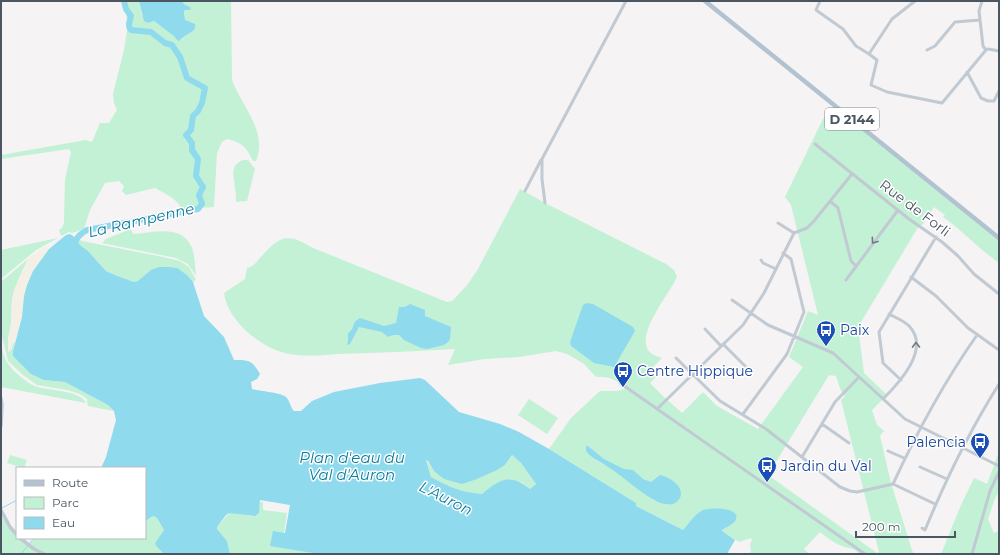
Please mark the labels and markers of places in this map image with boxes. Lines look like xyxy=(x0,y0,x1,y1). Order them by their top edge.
bus stop icon: Paix xyxy=(815,319,837,347)
place label: Paix xyxy=(840,321,870,339)
bus stop icon: Centre Hippique xyxy=(612,360,634,388)
place label: Centre Hippique xyxy=(637,362,753,380)
bus stop icon: Palencia xyxy=(969,431,991,459)
place label: Palencia xyxy=(906,433,966,451)
bus stop icon: Jardin du Val xyxy=(756,455,778,483)
place label: Jardin du Val xyxy=(780,457,872,475)

